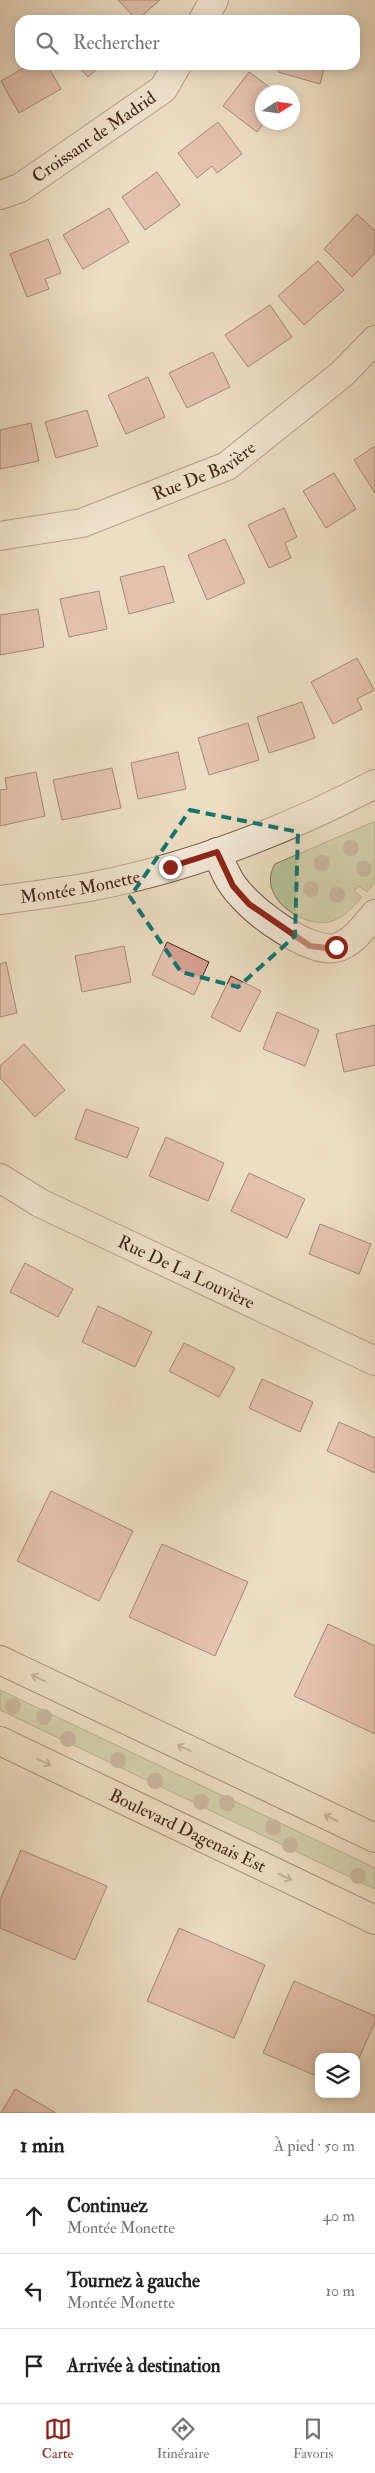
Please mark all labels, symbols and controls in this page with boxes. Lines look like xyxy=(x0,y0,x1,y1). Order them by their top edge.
search box xyxy=(15,15,360,70)
icon: search xyxy=(33,29,61,57)
text: Rechercher xyxy=(73,31,160,55)
north arrow xyxy=(255,85,300,130)
street label: Croissant de Madrid xyxy=(28,86,161,188)
street label: Rue De Bavière xyxy=(149,436,261,506)
route end xyxy=(159,856,182,879)
street label: Montée Monette xyxy=(19,865,143,909)
route start xyxy=(325,936,348,959)
street label: Rue De La Louvière xyxy=(114,1230,259,1315)
one-way arrow xyxy=(31,1672,46,1682)
one-way arrow xyxy=(177,1742,192,1752)
one-way arrow xyxy=(36,1758,51,1767)
street label: Boulevard Dagenais Est xyxy=(105,1784,270,1878)
one-way arrow xyxy=(324,1812,339,1822)
one-way arrow xyxy=(278,1872,293,1882)
map controls xyxy=(315,2053,360,2098)
button: layers xyxy=(315,2053,360,2098)
text: 1 min xyxy=(20,2132,65,2159)
text: À pied · 50 m xyxy=(274,2136,355,2156)
text: Continuez xyxy=(67,2194,148,2218)
icon: ahead xyxy=(20,2202,48,2230)
text: 40 m xyxy=(322,2206,355,2226)
text: Montée Monette xyxy=(67,2218,175,2238)
text: Tournez à gauche xyxy=(67,2269,200,2293)
icon: left xyxy=(20,2277,48,2305)
text: 10 m xyxy=(325,2281,355,2301)
text: Montée Monette xyxy=(67,2293,175,2313)
icon: arrive xyxy=(20,2352,48,2380)
text: Arrivée à destination xyxy=(67,2354,221,2378)
tab: Carte xyxy=(42,2415,73,2462)
tab: Itinéraire xyxy=(157,2415,209,2462)
tab: Favoris xyxy=(293,2415,333,2462)

